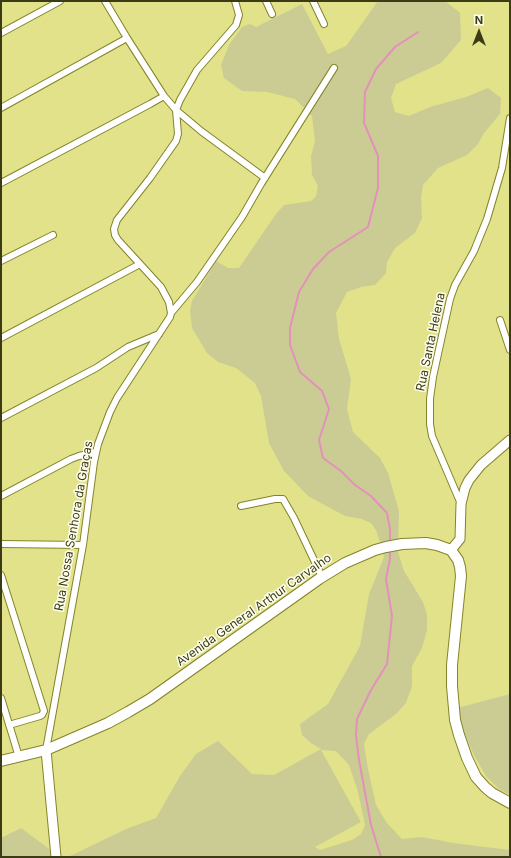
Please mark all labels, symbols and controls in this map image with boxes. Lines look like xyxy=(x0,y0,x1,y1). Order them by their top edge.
north arrow xyxy=(459,12,499,52)
text: N xyxy=(475,13,483,27)
street label: Rua Santa Helena xyxy=(414,291,448,393)
street label: Rua Nossa Senhora da Graças xyxy=(52,440,96,612)
street label: Avenida General Arthur Carvalho xyxy=(174,551,334,669)

